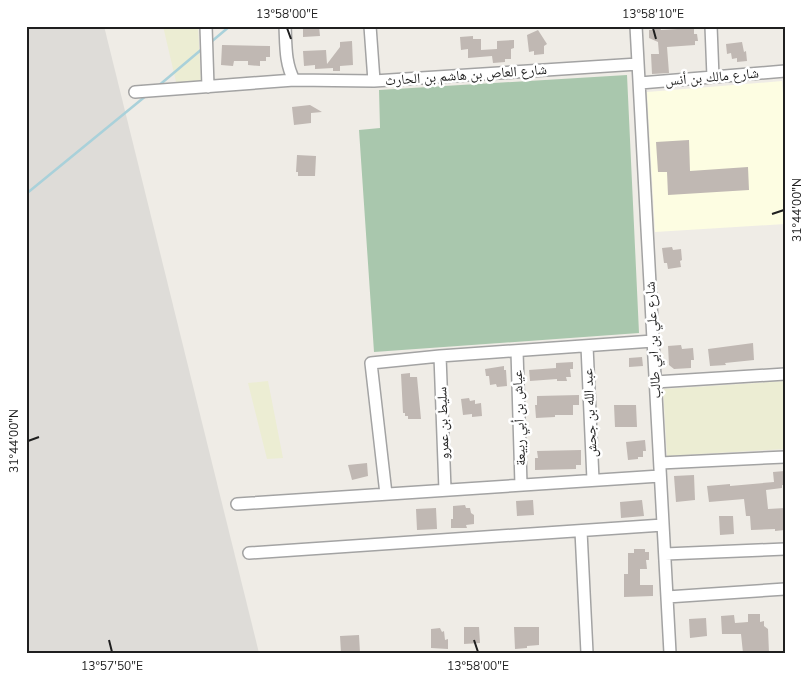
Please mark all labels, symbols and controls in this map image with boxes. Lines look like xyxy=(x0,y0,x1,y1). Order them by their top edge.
text: 13°58'00"E xyxy=(256,6,318,22)
text: 13°58'10"E xyxy=(622,6,684,22)
street label: شارع العاص بن هاشم بن الحارث xyxy=(384,60,548,90)
street label: شارع مالك بن أنس xyxy=(664,63,760,91)
text: 31°44'00"N xyxy=(789,178,805,242)
street label: شارع علي بن ابي طالب xyxy=(640,281,667,399)
street label: عبد الله بن جحش xyxy=(578,368,602,458)
street label: عياش بن أبي ربيعة xyxy=(508,370,532,466)
street label: سليط بن عمرو xyxy=(432,386,454,460)
text: 31°44'00"N xyxy=(6,409,22,473)
text: 13°57'50"E xyxy=(81,658,143,674)
text: 13°58'00"E xyxy=(447,658,509,674)

